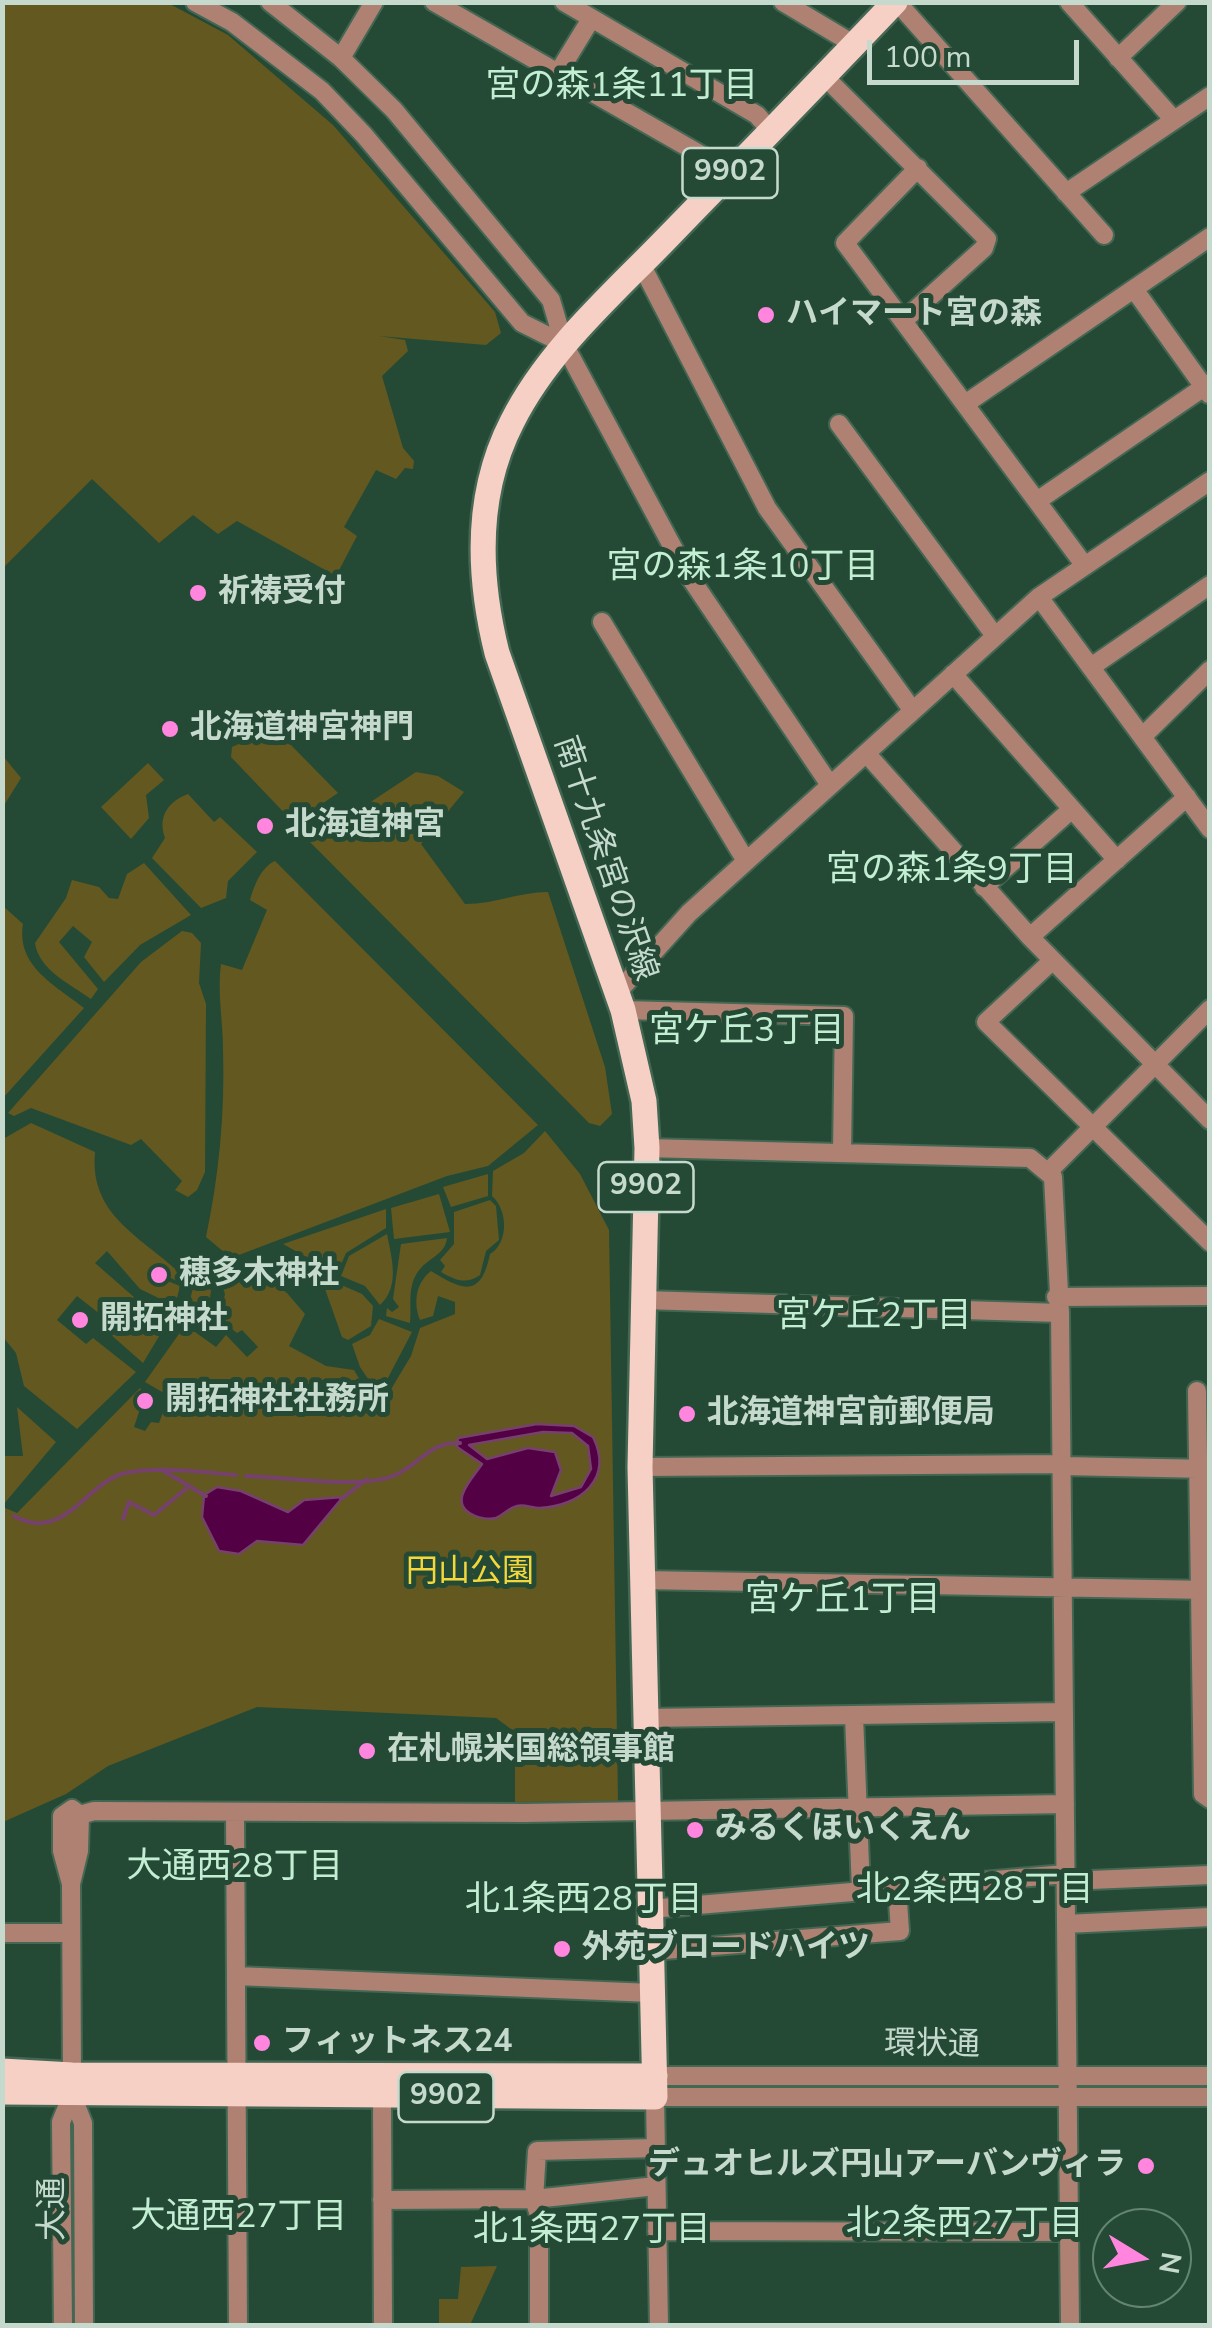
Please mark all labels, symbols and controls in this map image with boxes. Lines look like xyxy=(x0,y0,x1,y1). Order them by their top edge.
scale bar xyxy=(872,20,1084,82)
text: 100 m xyxy=(884,37,971,78)
district label: 宮の森1条11丁目 xyxy=(486,67,758,109)
road number: 9902 xyxy=(682,148,778,198)
place label: ハイマート宮の森 xyxy=(786,296,1042,334)
marker: ハイマート宮の森 xyxy=(755,304,777,326)
district label: 宮の森1条10丁目 xyxy=(607,548,879,590)
place label: 祈祷受付 xyxy=(218,574,346,612)
marker: 祈祷受付 xyxy=(187,582,209,604)
place label: 北海道神宮神門 xyxy=(190,710,414,748)
marker: 北海道神宮神門 xyxy=(159,718,181,740)
street label: 南十九条宮の沢線 xyxy=(544,732,664,986)
place label: 北海道神宮 xyxy=(285,807,445,845)
marker: 北海道神宮 xyxy=(254,815,276,837)
district label: 宮の森1条9丁目 xyxy=(826,851,1078,893)
district label: 宮ケ丘3丁目 xyxy=(649,1012,845,1054)
road number: 9902 xyxy=(598,1162,694,1212)
place label: 穂多木神社 xyxy=(179,1256,339,1294)
marker: 穂多木神社 xyxy=(148,1264,170,1286)
district label: 宮ケ丘2丁目 xyxy=(776,1297,972,1339)
place label: 開拓神社 xyxy=(100,1301,228,1339)
marker: 開拓神社 xyxy=(69,1309,91,1331)
place label: 開拓神社社務所 xyxy=(165,1382,389,1420)
marker: 開拓神社社務所 xyxy=(134,1390,156,1412)
place label: 北海道神宮前郵便局 xyxy=(707,1395,995,1433)
marker: 北海道神宮前郵便局 xyxy=(676,1403,698,1425)
park label: 円山公園 xyxy=(406,1554,534,1592)
district label: 宮ケ丘1丁目 xyxy=(745,1581,941,1623)
place label: 在札幌米国総領事館 xyxy=(387,1732,675,1770)
marker: 在札幌米国総領事館 xyxy=(356,1740,378,1762)
place label: みるくほいくえん xyxy=(715,1811,971,1849)
marker: みるくほいくえん xyxy=(684,1819,706,1841)
district label: 大通西28丁目 xyxy=(127,1848,343,1890)
district label: 北2条西28丁目 xyxy=(856,1871,1094,1913)
district label: 北1条西28丁目 xyxy=(465,1881,703,1923)
place label: 外苑ブロードハイツ xyxy=(582,1930,870,1968)
marker: 外苑ブロードハイツ xyxy=(551,1938,573,1960)
place label: フィットネス24 xyxy=(282,2024,512,2062)
street label: 環状通 xyxy=(884,2026,980,2066)
marker: フィットネス24 xyxy=(251,2032,273,2054)
road number: 9902 xyxy=(398,2072,494,2122)
place label: デュオヒルズ円山アーバンヴィラ xyxy=(648,2147,1126,2185)
marker: デュオヒルズ円山アーバンヴィラ xyxy=(1135,2155,1157,2177)
street label: 大通 xyxy=(35,2177,73,2241)
district label: 大通西27丁目 xyxy=(131,2198,347,2240)
district label: 北2条西27丁目 xyxy=(846,2205,1084,2247)
north arrow xyxy=(1092,2208,1192,2308)
district label: 北1条西27丁目 xyxy=(473,2211,711,2253)
text: N xyxy=(1149,2249,1190,2276)

